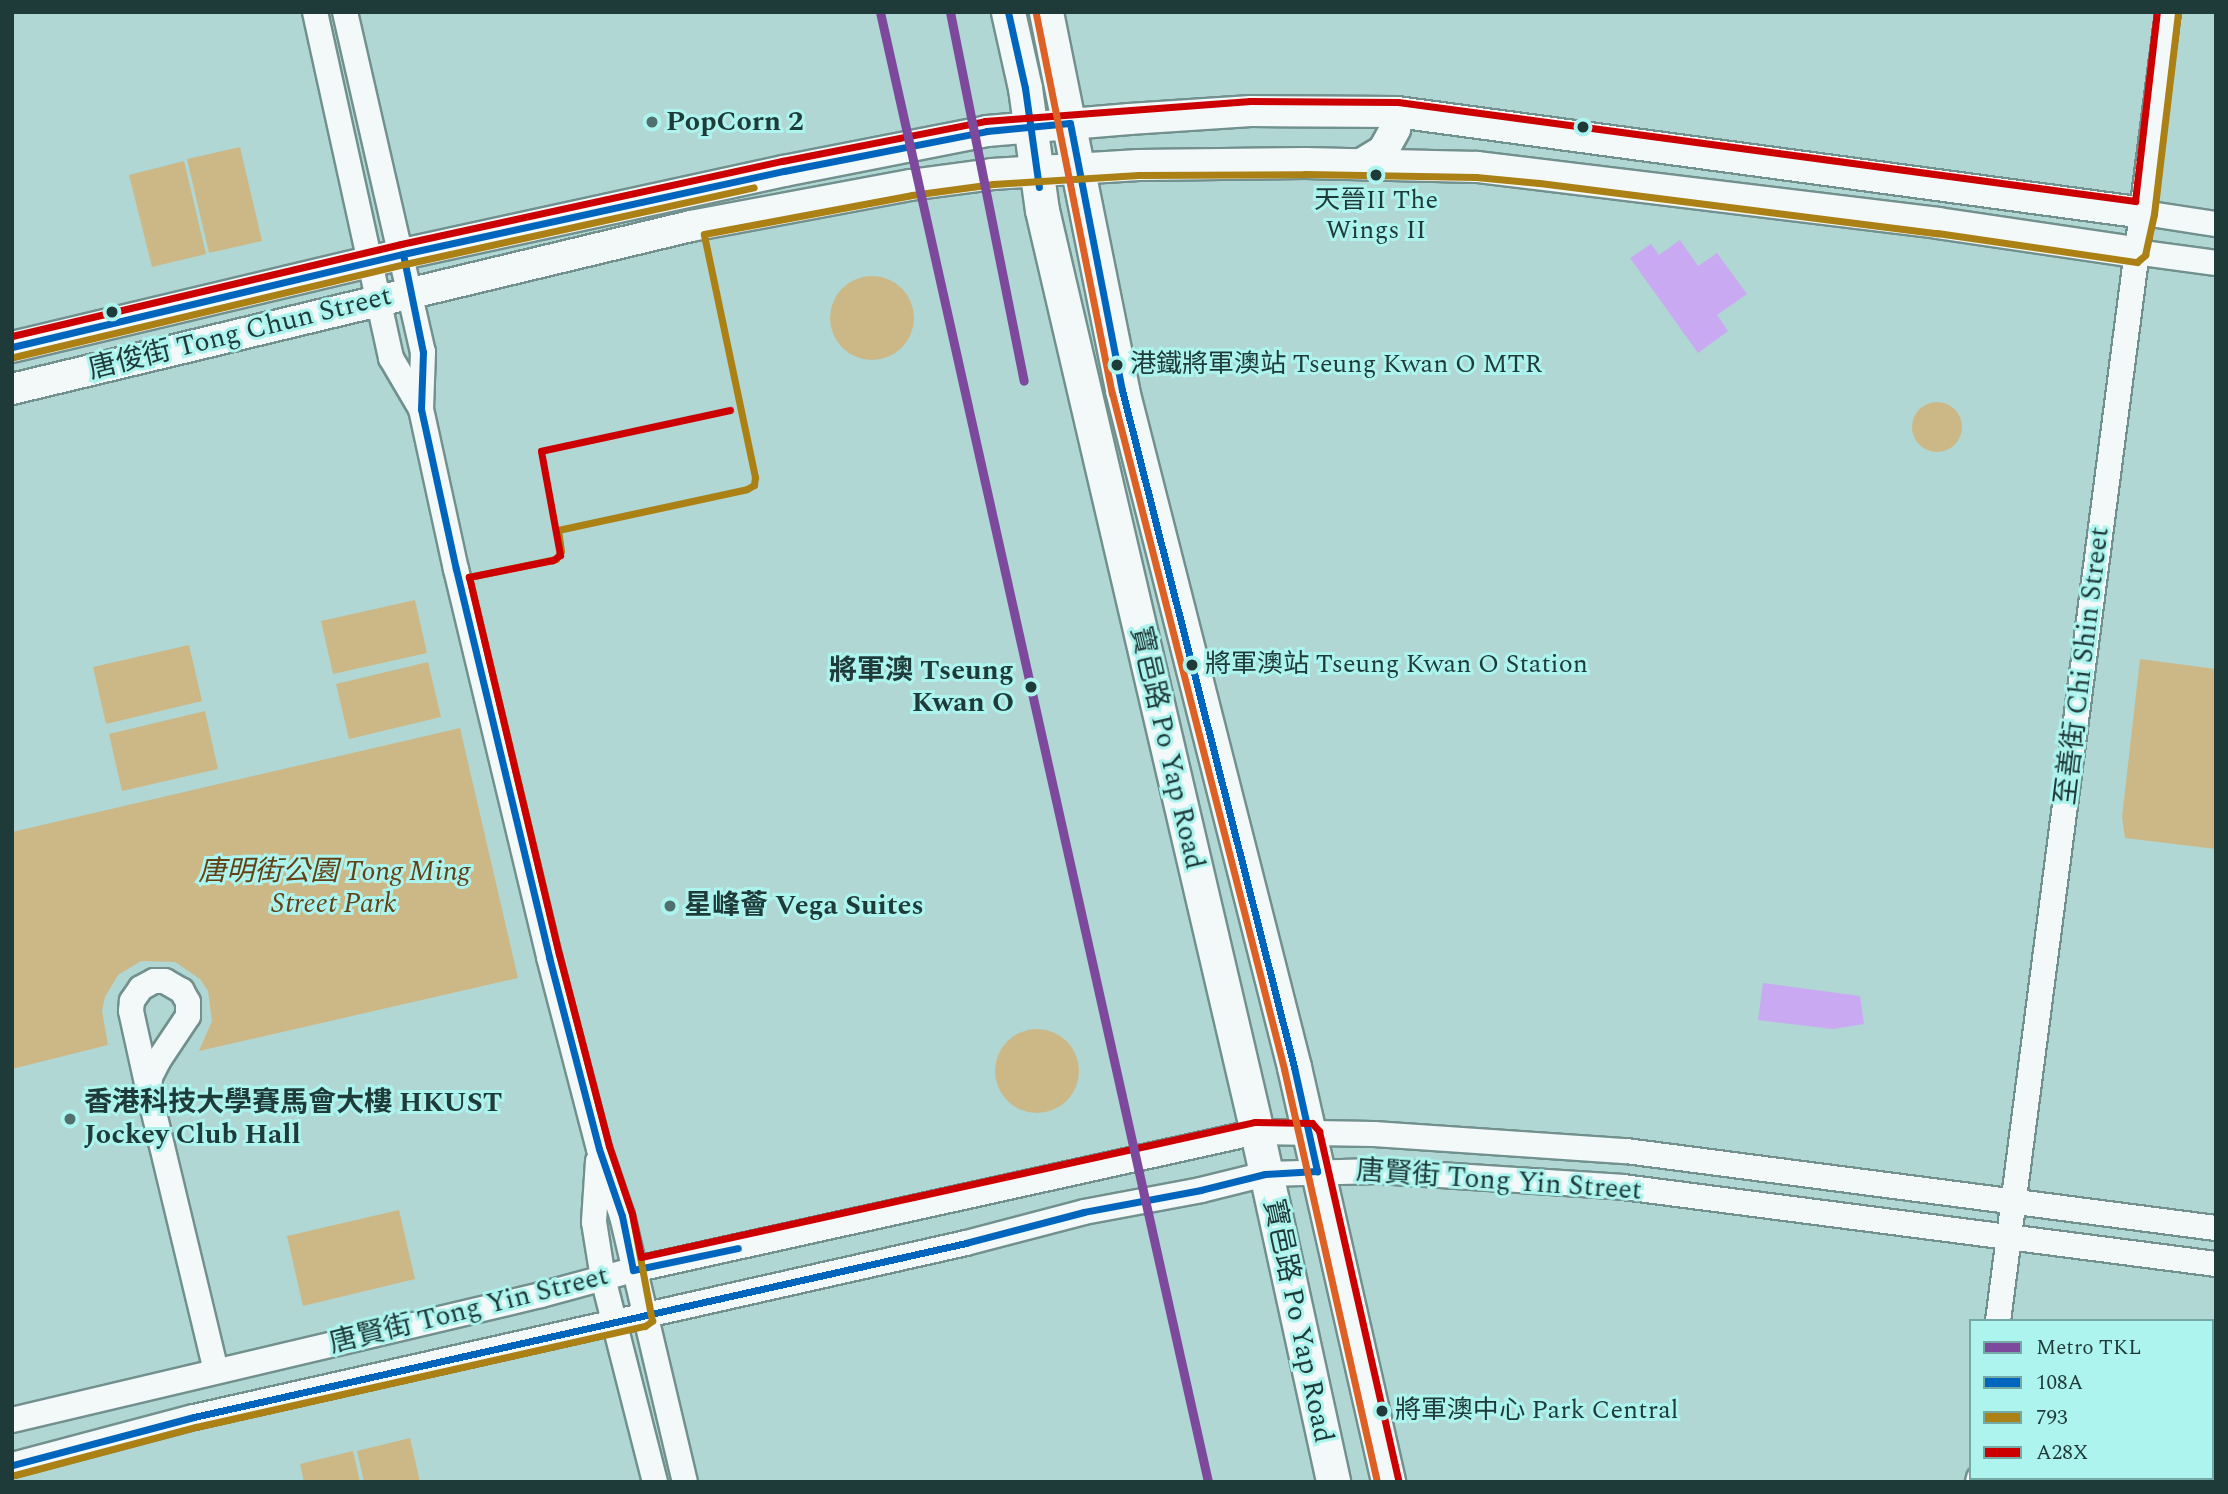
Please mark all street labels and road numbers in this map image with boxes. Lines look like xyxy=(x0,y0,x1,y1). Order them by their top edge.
street label: 唐俊街 Tong Chun Street xyxy=(85,279,395,387)
street label: 至善街 Chi Shin Street xyxy=(2049,525,2117,807)
street label: 寶邑路 Po Yap Road xyxy=(1123,623,1211,873)
street label: 唐賢街 Tong Yin Street xyxy=(1355,1154,1643,1208)
street label: 寶邑路 Po Yap Road xyxy=(1256,1196,1340,1446)
street label: 唐賢街 Tong Yin Street xyxy=(326,1259,612,1361)

